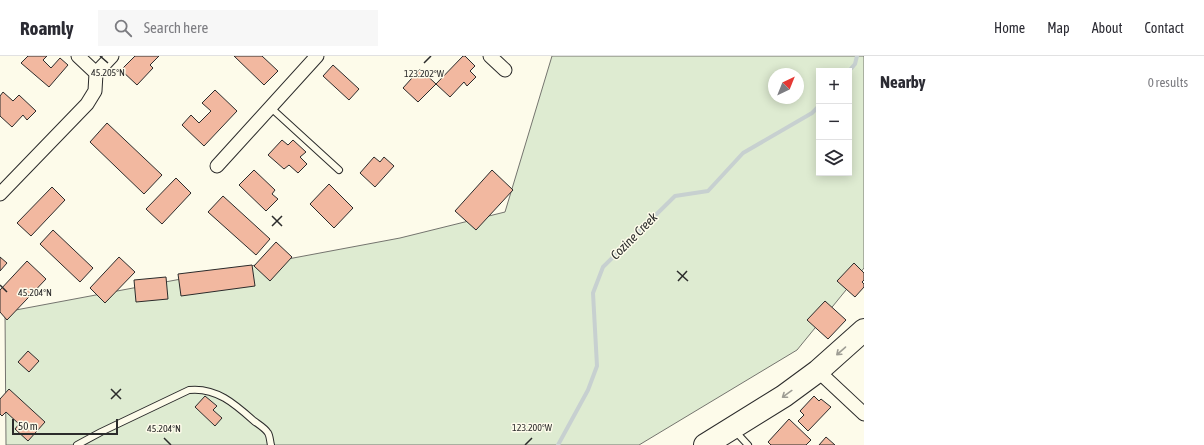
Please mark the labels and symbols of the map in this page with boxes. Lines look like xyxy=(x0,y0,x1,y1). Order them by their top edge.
text: 45.205°N xyxy=(91,67,125,78)
text: 123.202°W xyxy=(404,68,445,79)
north arrow xyxy=(768,68,804,104)
water label: Cozine Creek xyxy=(607,209,661,263)
text: 45.204°N xyxy=(18,287,52,298)
one-way arrow xyxy=(836,346,847,355)
one-way arrow xyxy=(782,390,793,398)
scale bar xyxy=(12,417,118,436)
text: 123.200°W xyxy=(512,422,553,433)
text: 45.204°N xyxy=(147,423,181,434)

